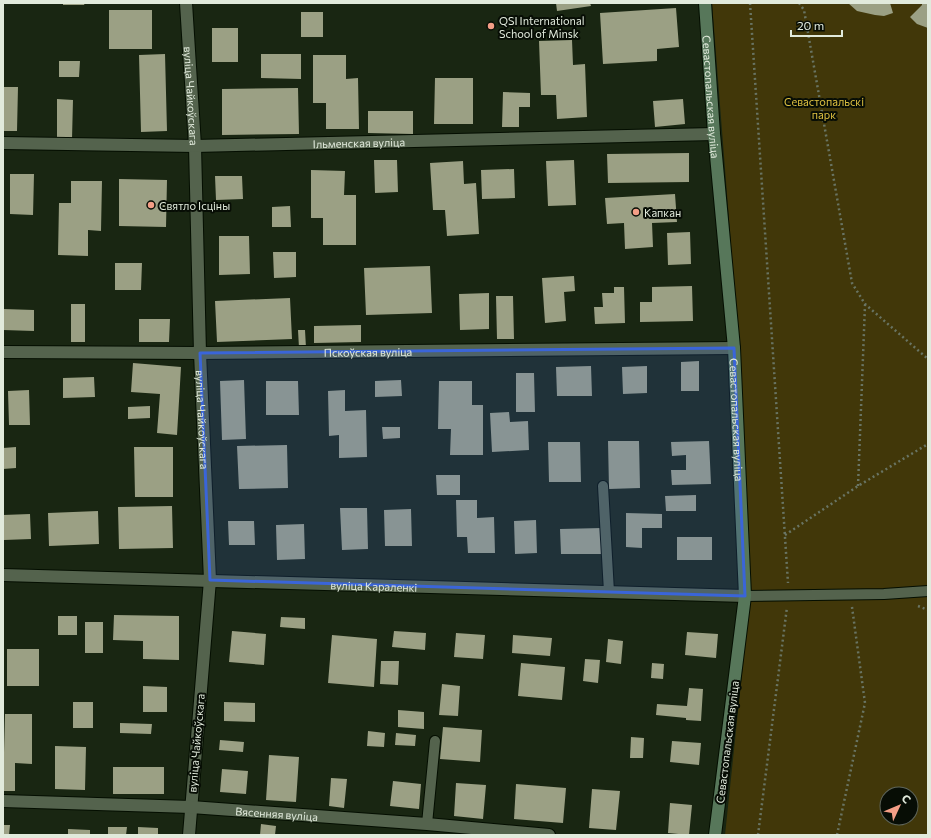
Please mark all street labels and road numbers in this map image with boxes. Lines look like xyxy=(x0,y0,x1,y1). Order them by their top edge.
street label: Севастопальская вуліца xyxy=(701,35,723,159)
street label: вуліца Чайкоўскага xyxy=(182,46,201,146)
street label: Ільменская вуліца xyxy=(313,135,405,150)
street label: Пскоўская вуліца xyxy=(324,345,412,358)
street label: Севастопальская вуліца xyxy=(728,358,746,482)
street label: вуліца Чайкоўскага xyxy=(194,370,212,469)
street label: вуліца Караленкі xyxy=(330,578,418,593)
street label: Севастопальская вуліца xyxy=(713,680,741,804)
street label: вуліца Чайкоўскага xyxy=(185,693,207,793)
street label: Вясенняя вуліца xyxy=(235,804,318,823)

